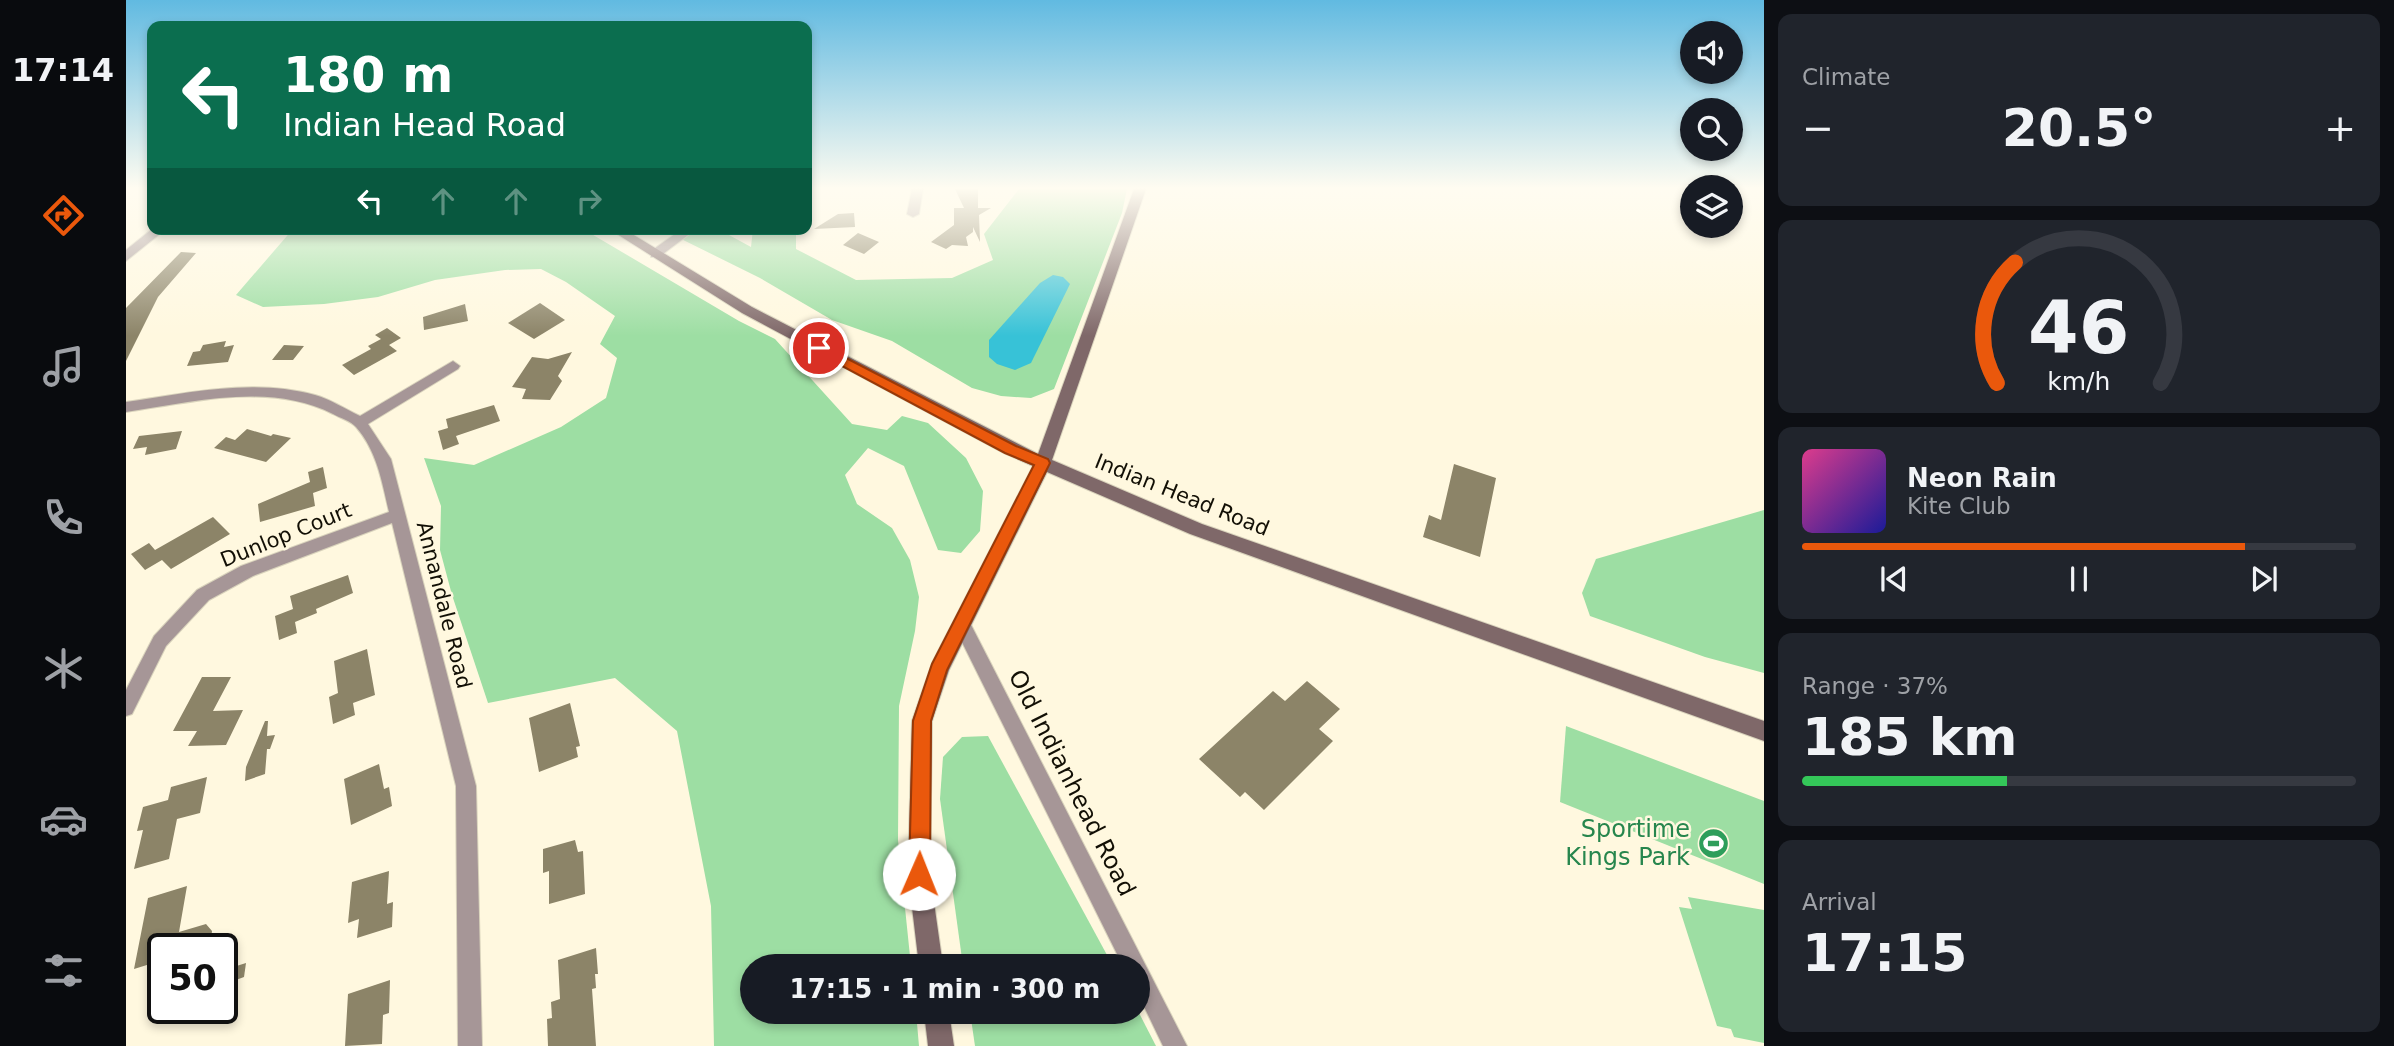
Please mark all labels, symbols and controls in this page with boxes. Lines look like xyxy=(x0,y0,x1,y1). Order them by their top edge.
map controls xyxy=(1680,21,1743,238)
button: sound xyxy=(1680,21,1743,84)
text: 180 m xyxy=(283,47,453,104)
icon: left xyxy=(168,49,259,140)
text: 17:14 xyxy=(12,51,114,89)
text: Climate xyxy=(1802,64,1891,90)
button: search xyxy=(1680,98,1743,161)
text: 20.5° xyxy=(2002,98,2156,158)
text: Indian Head Road xyxy=(283,106,566,144)
text: − xyxy=(1802,106,1834,150)
text: + xyxy=(2324,106,2356,150)
button: layers xyxy=(1680,175,1743,238)
icon: left xyxy=(351,182,389,220)
icon: ahead xyxy=(424,182,462,220)
icon: ahead xyxy=(497,182,535,220)
icon: right xyxy=(570,182,608,220)
icon: directions xyxy=(39,191,88,240)
text: 46 xyxy=(2028,285,2130,370)
pin xyxy=(789,318,849,378)
icon: arrive xyxy=(800,329,838,367)
icon: music xyxy=(39,342,88,391)
text: km/h xyxy=(2047,366,2111,395)
street label: Indian Head Road xyxy=(1091,449,1273,541)
text: Neon Rain xyxy=(1907,463,2057,493)
icon: phone xyxy=(39,493,88,542)
text: Kite Club xyxy=(1907,493,2011,519)
street label: Dunlop Court xyxy=(217,498,355,572)
street label: Annandale Road xyxy=(412,519,476,691)
icon: previous xyxy=(1875,560,1913,598)
icon: pause xyxy=(2060,560,2098,598)
icon: next xyxy=(2245,560,2283,598)
icon: climate xyxy=(39,644,88,693)
street label: Old Indianhead Road xyxy=(1003,665,1141,901)
text: Range · 37% xyxy=(1802,673,1948,699)
text: 185 km xyxy=(1802,707,2017,767)
icon: car xyxy=(39,795,88,844)
place label: Sportime Kings Park xyxy=(1565,815,1690,871)
sports icon: Sportime Kings Park xyxy=(1696,826,1730,860)
position arrow xyxy=(882,837,956,911)
text: Arrival xyxy=(1802,889,1877,915)
text: 17:15 xyxy=(1802,923,1968,983)
speed limit sign: 50 xyxy=(147,933,238,1024)
icon: filters xyxy=(39,946,88,995)
text: 17:15 · 1 min · 300 m xyxy=(790,974,1100,1004)

